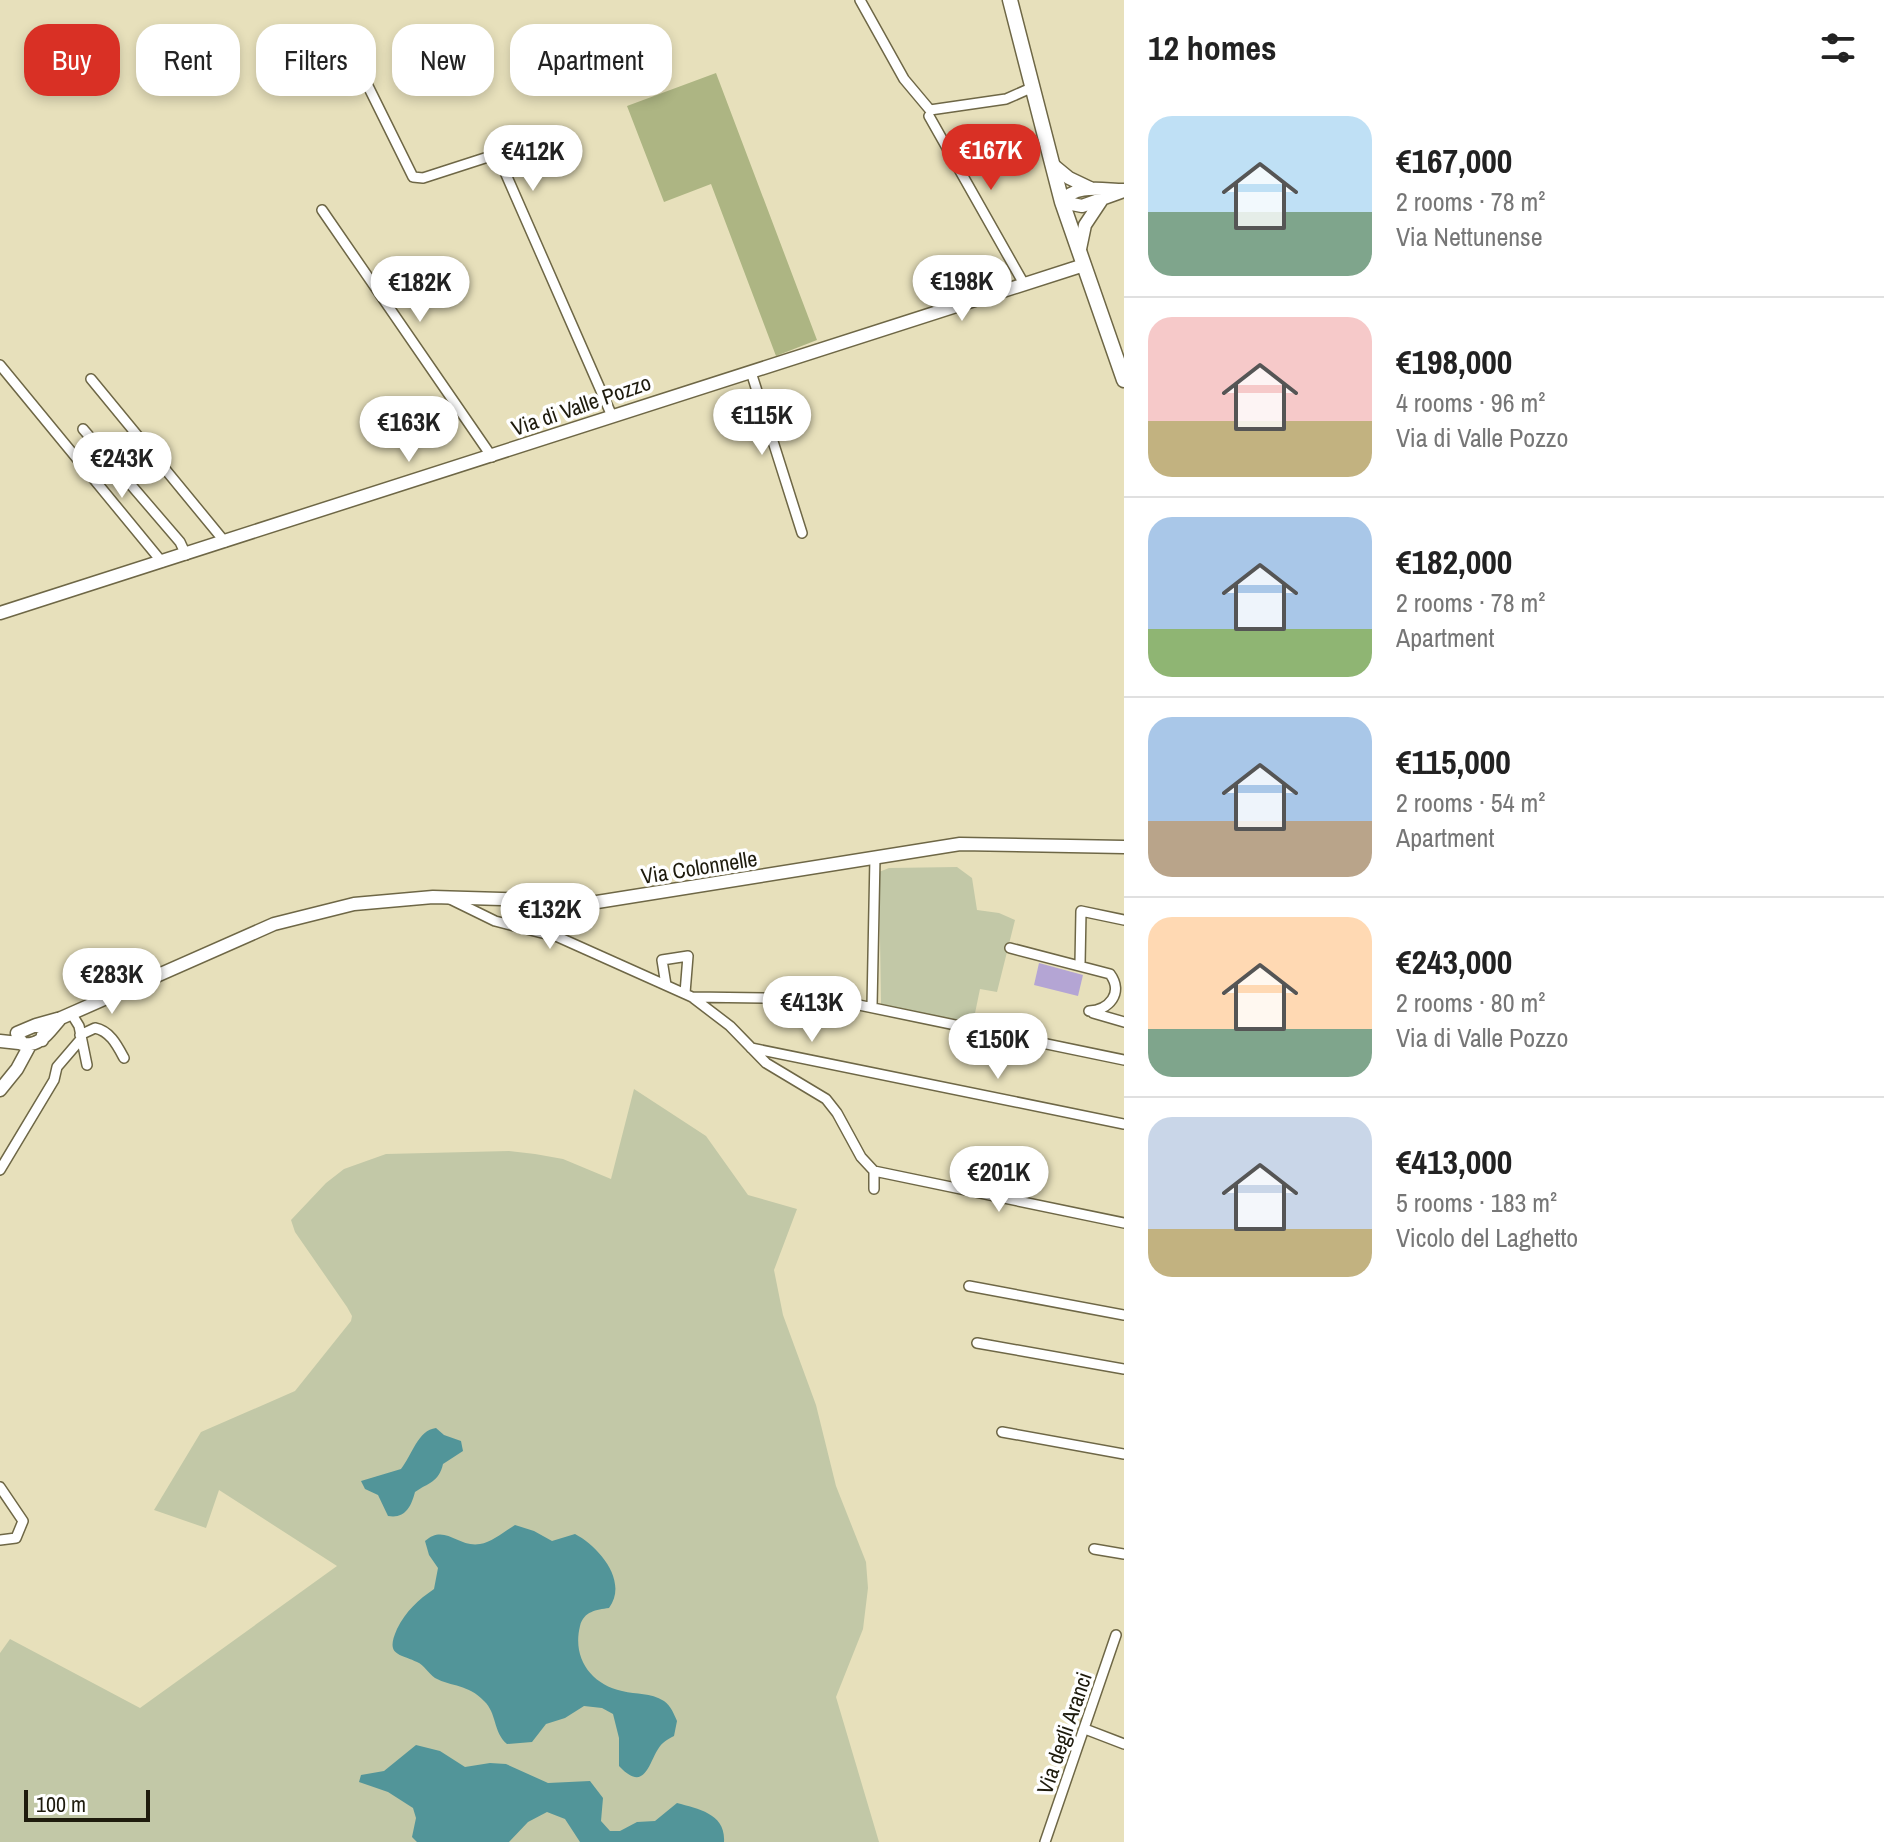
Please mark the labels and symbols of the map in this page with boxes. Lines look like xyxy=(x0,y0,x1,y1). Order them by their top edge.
pin: €167K xyxy=(935,124,1047,192)
pin: €412K xyxy=(477,125,589,193)
pin: €198K xyxy=(906,255,1018,323)
pin: €182K xyxy=(364,256,476,324)
street label: Via di Valle Pozzo xyxy=(507,367,655,443)
pin: €115K xyxy=(706,389,818,457)
pin: €163K xyxy=(353,396,465,464)
pin: €243K xyxy=(66,432,178,500)
street label: Via Colonnelle xyxy=(639,843,759,891)
pin: €132K xyxy=(494,883,606,951)
pin: €283K xyxy=(56,948,168,1016)
pin: €413K xyxy=(756,976,868,1044)
pin: €150K xyxy=(942,1013,1054,1081)
pin: €201K xyxy=(943,1146,1055,1214)
street label: Via degli Aranci xyxy=(1029,1668,1099,1798)
scale bar xyxy=(24,1786,150,1822)

